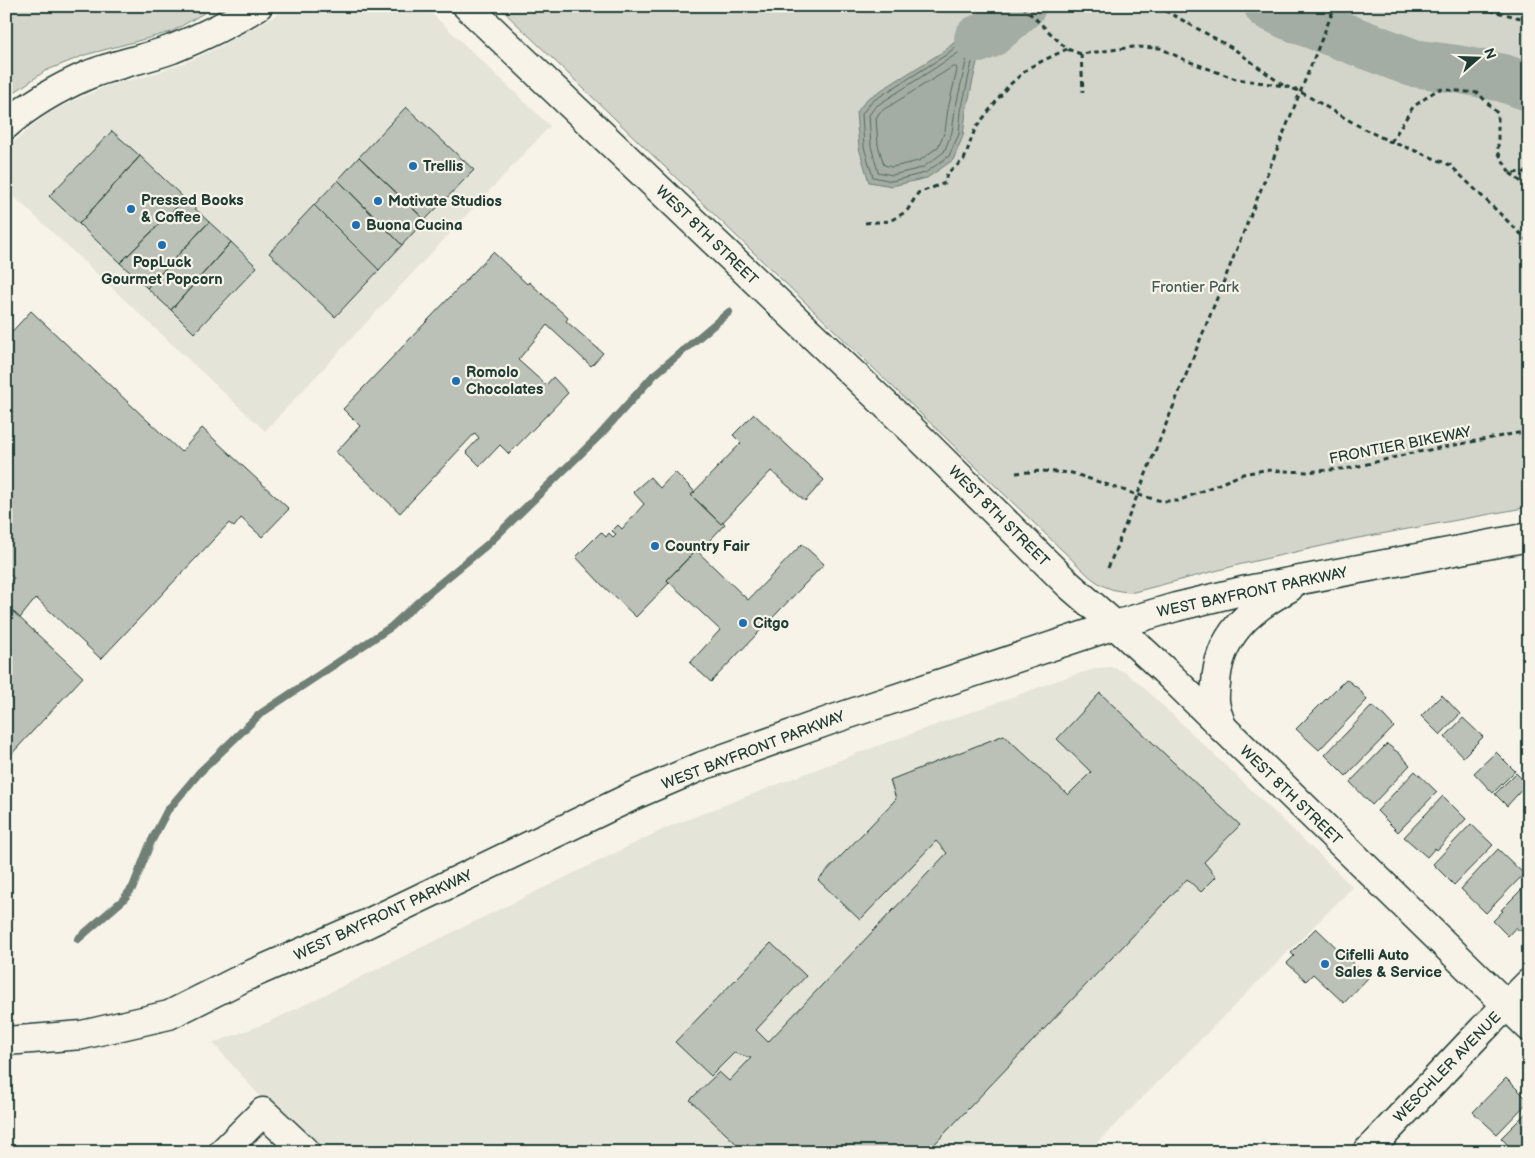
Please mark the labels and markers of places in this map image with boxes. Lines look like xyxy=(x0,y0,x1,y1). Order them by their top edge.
place label: Trellis xyxy=(423,157,463,176)
marker: Trellis xyxy=(407,160,419,172)
place label: Pressed Books & Coffee xyxy=(141,191,244,227)
place label: Motivate Studios xyxy=(388,192,502,211)
marker: Motivate Studios xyxy=(372,195,384,207)
marker: Pressed Books & Coffee xyxy=(125,203,137,215)
place label: Buona Cucina xyxy=(366,216,463,235)
marker: Buona Cucina xyxy=(350,219,362,231)
marker: PopLuck Gourmet Popcorn xyxy=(156,239,168,251)
place label: PopLuck Gourmet Popcorn xyxy=(101,253,223,289)
place label: Romolo Chocolates xyxy=(466,363,543,399)
marker: Romolo Chocolates xyxy=(450,375,462,387)
place label: Country Fair xyxy=(665,537,751,556)
marker: Country Fair xyxy=(649,540,661,552)
place label: Citgo xyxy=(753,614,790,633)
marker: Citgo xyxy=(737,617,749,629)
place label: Cifelli Auto Sales & Service xyxy=(1335,946,1442,982)
marker: Cifelli Auto Sales & Service xyxy=(1319,958,1331,970)

